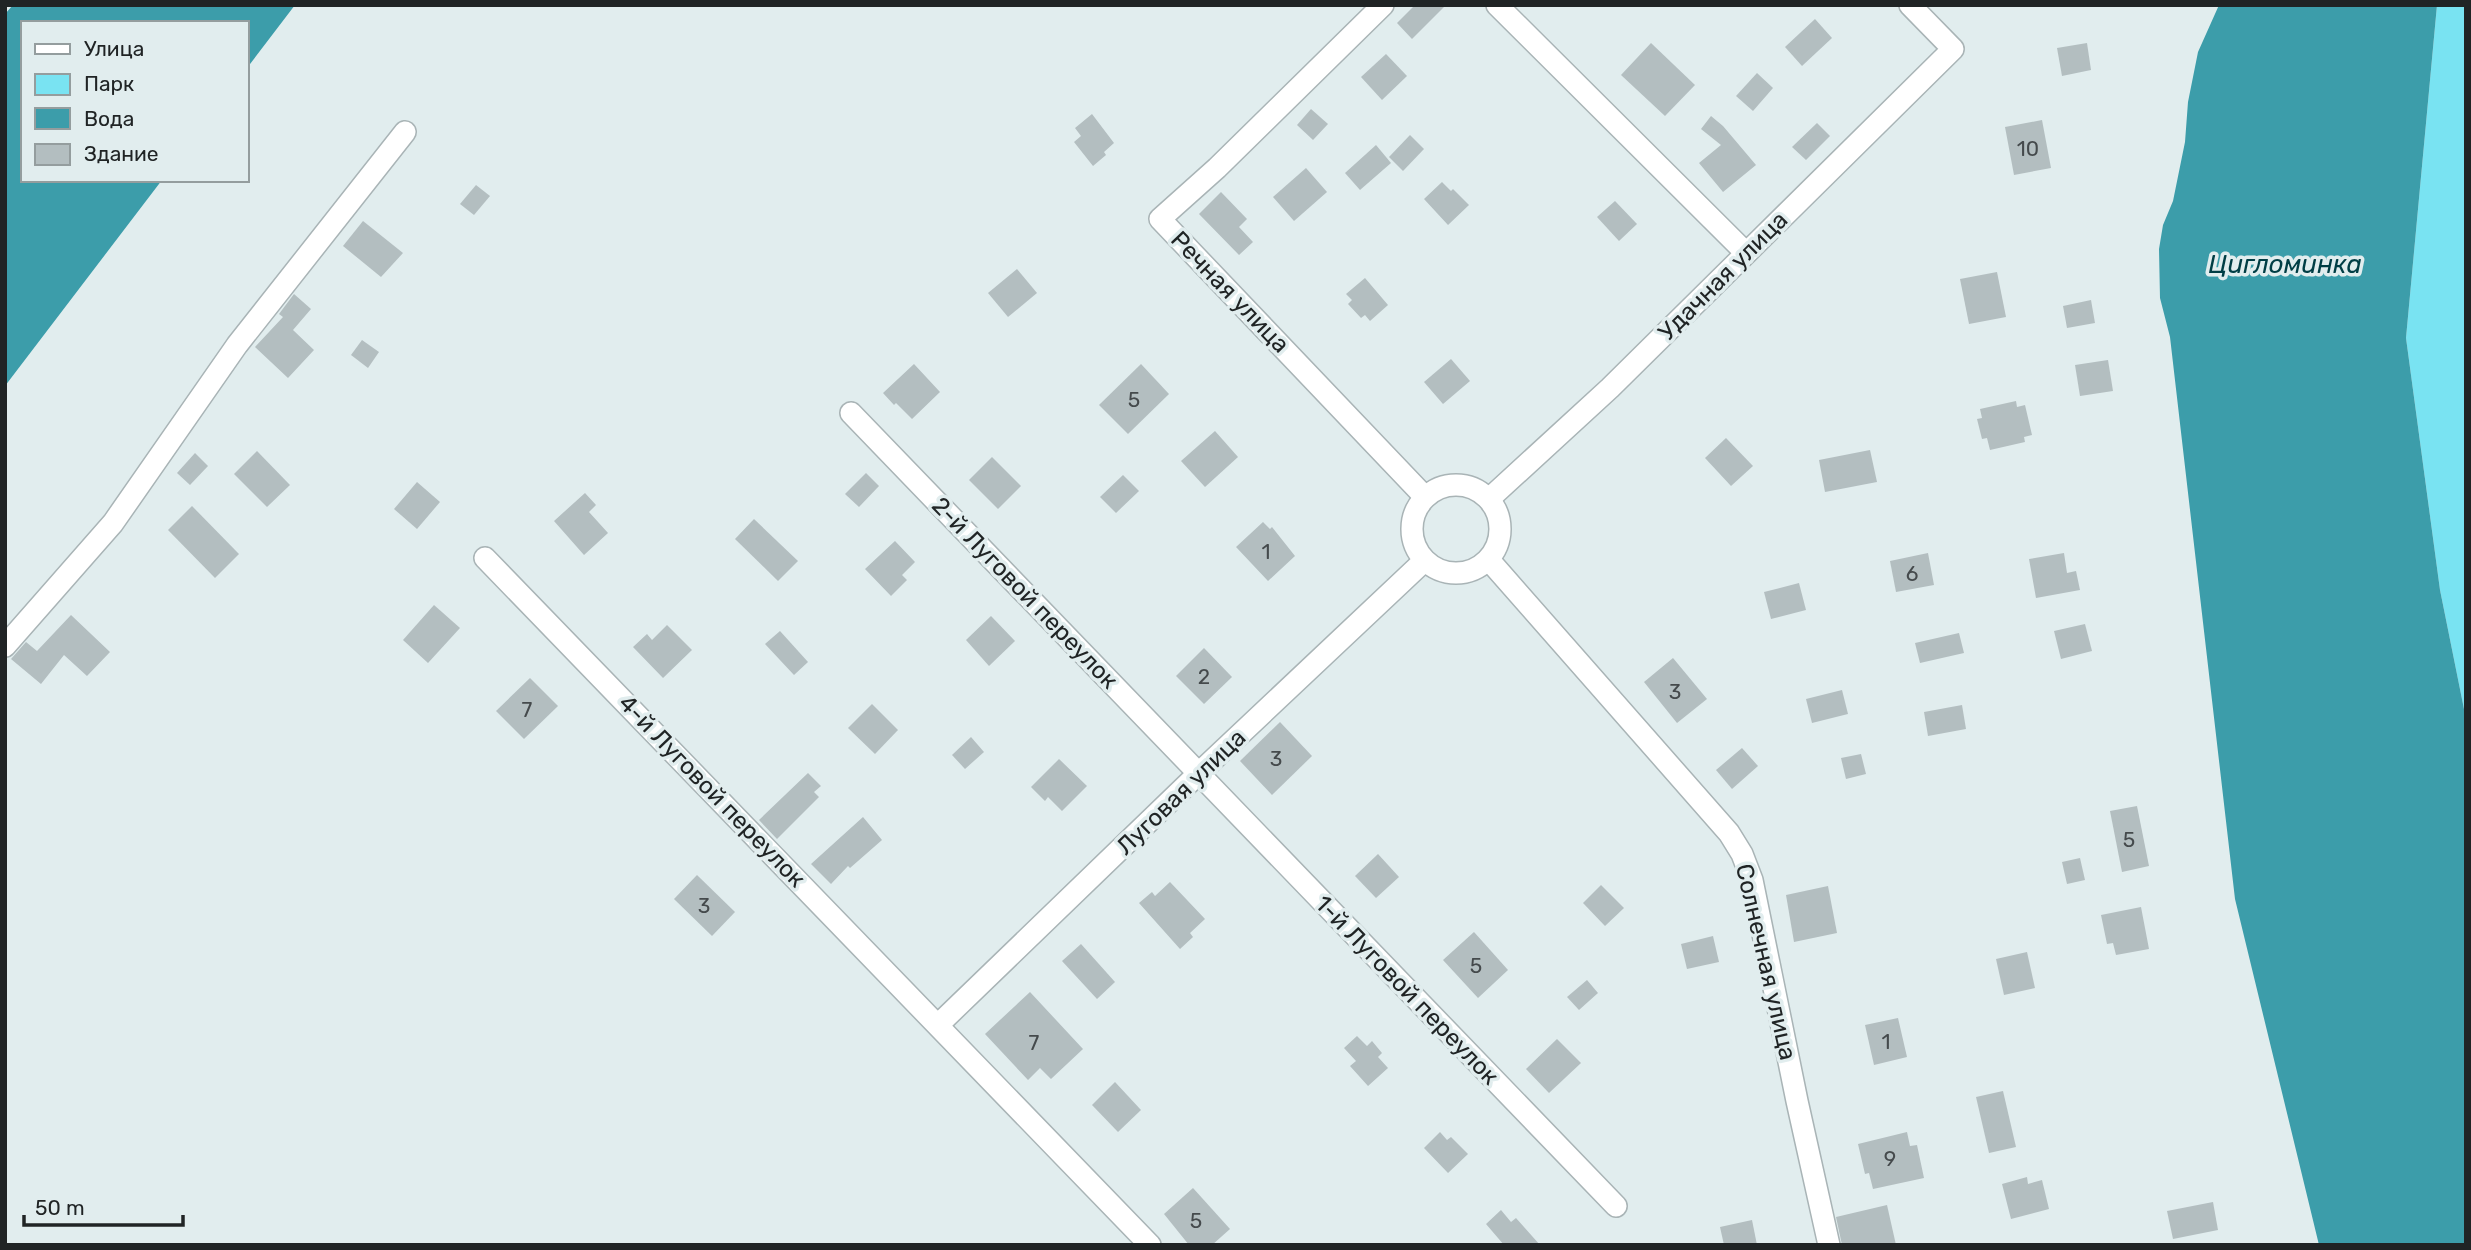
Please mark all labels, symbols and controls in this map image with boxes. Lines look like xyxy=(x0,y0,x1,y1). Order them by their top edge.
legend xyxy=(21,21,248,182)
text: Улица xyxy=(84,36,144,61)
text: Парк xyxy=(84,71,134,96)
text: Вода xyxy=(84,106,134,131)
house number: 10 xyxy=(2017,136,2039,161)
text: Здание xyxy=(84,141,159,166)
street label: Удачная улица xyxy=(1653,206,1793,346)
street label: Речная улица xyxy=(1165,225,1295,359)
water label: Цигломинка xyxy=(2208,249,2362,280)
house number: 5 xyxy=(1128,387,1140,412)
street label: 2-й Луговой переулок xyxy=(926,491,1124,695)
house number: 1 xyxy=(1262,539,1271,564)
house number: 6 xyxy=(1906,561,1918,586)
house number: 2 xyxy=(1198,664,1210,689)
house number: 3 xyxy=(1669,679,1681,704)
street label: 4-й Луговой переулок xyxy=(613,689,811,893)
house number: 7 xyxy=(522,697,533,722)
street label: Луговая улица xyxy=(1111,723,1251,861)
house number: 3 xyxy=(1270,746,1282,771)
house number: 5 xyxy=(2123,827,2135,852)
street label: Солнечная улица xyxy=(1730,861,1802,1063)
street label: 1-й Луговой переулок xyxy=(1309,890,1505,1090)
house number: 3 xyxy=(698,893,710,918)
house number: 5 xyxy=(1470,953,1482,978)
house number: 1 xyxy=(1882,1029,1891,1054)
house number: 7 xyxy=(1029,1030,1040,1055)
house number: 9 xyxy=(1884,1146,1896,1171)
scale bar xyxy=(24,1184,184,1228)
text: 50 m xyxy=(35,1195,85,1220)
house number: 5 xyxy=(1190,1208,1202,1233)

